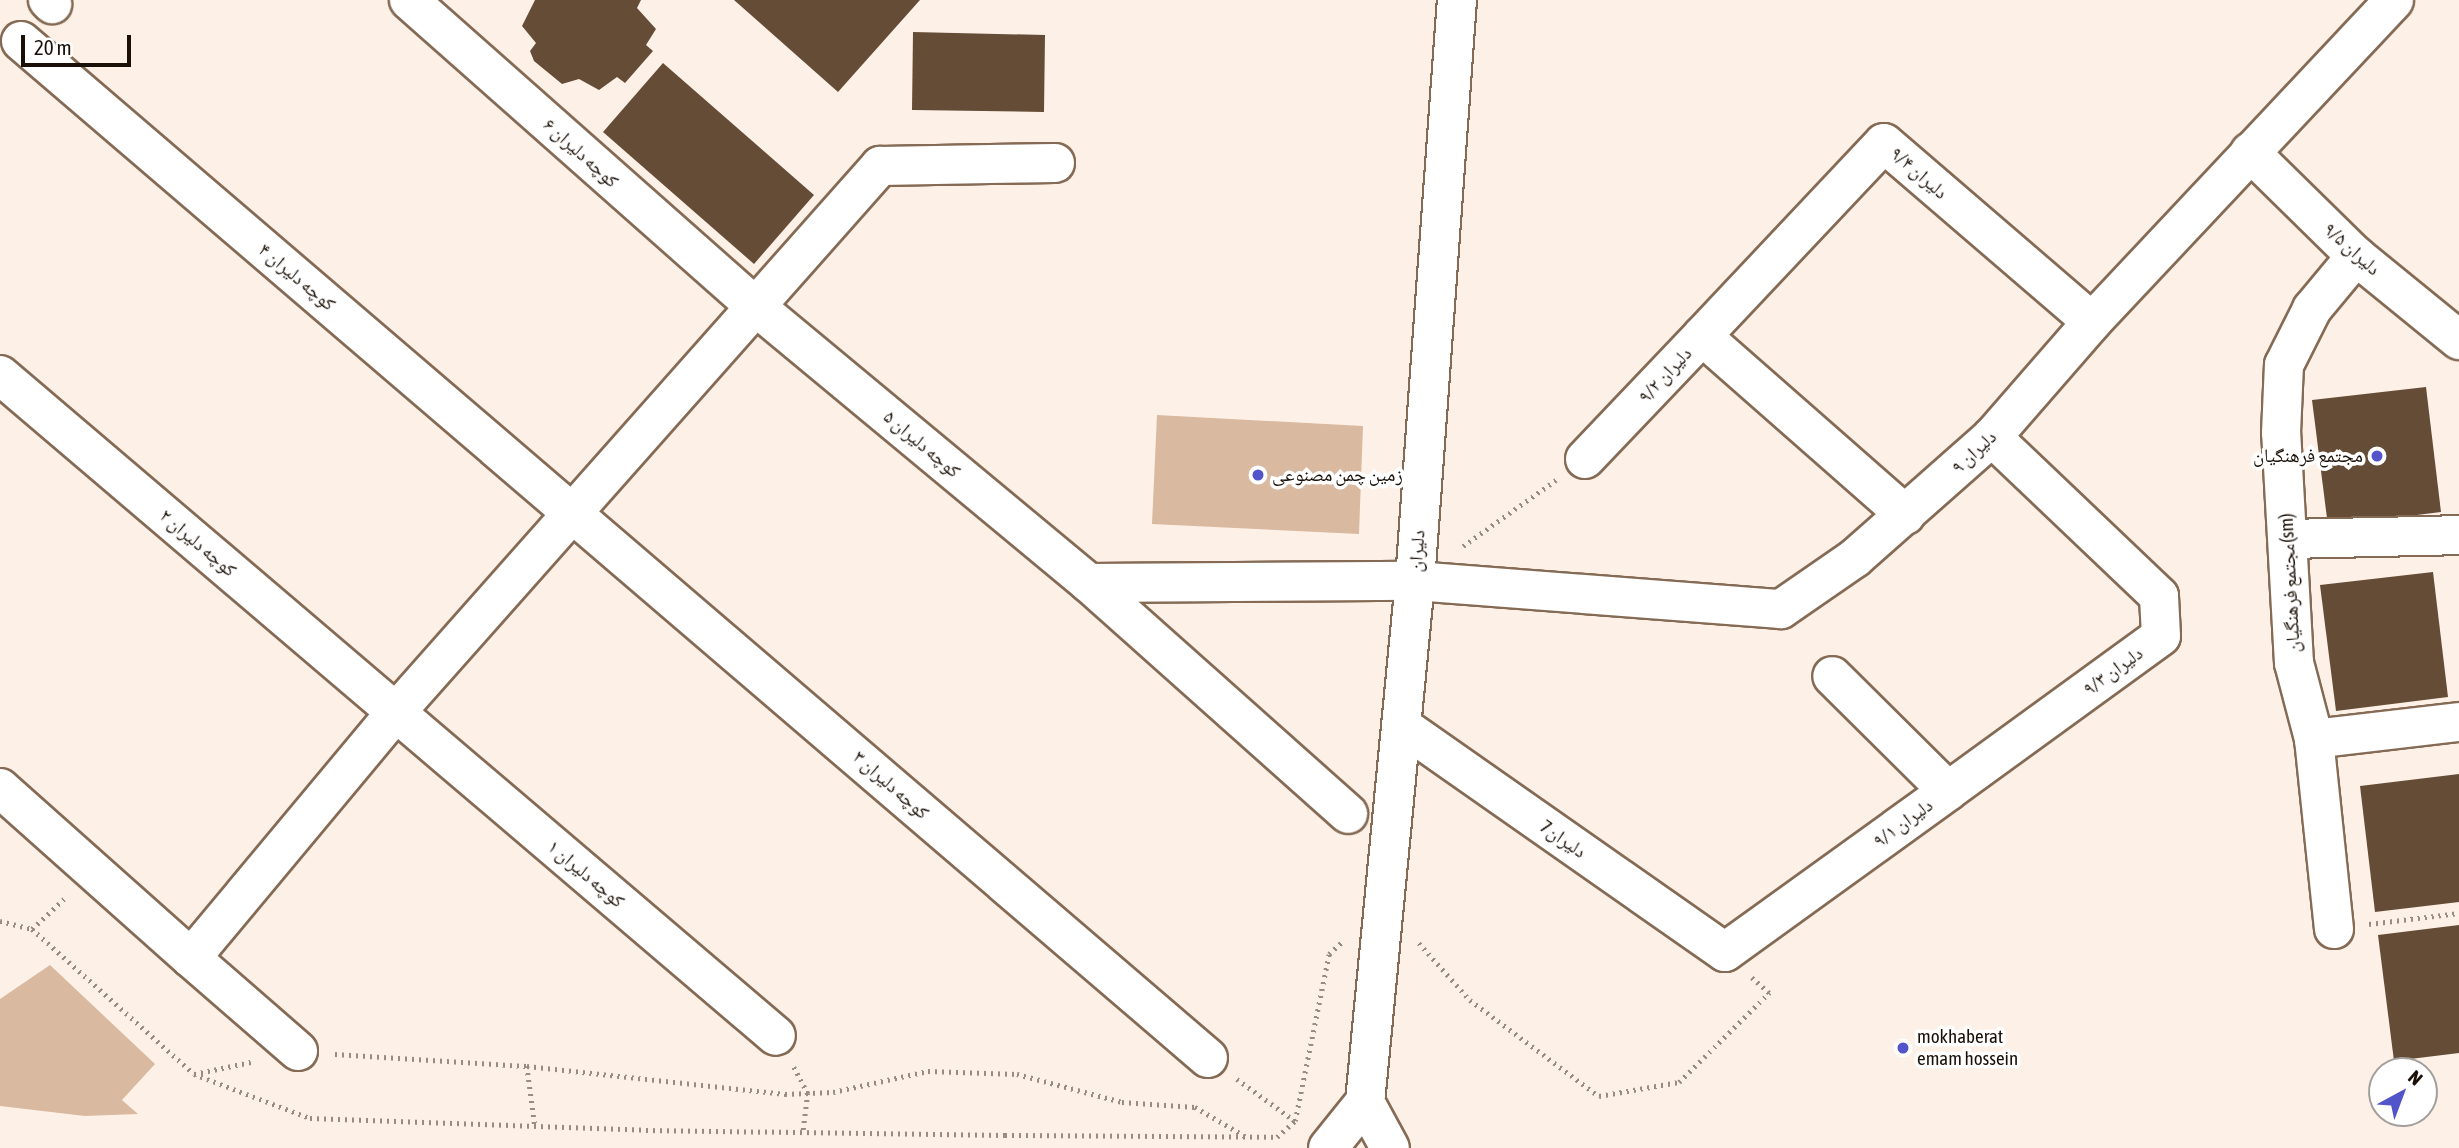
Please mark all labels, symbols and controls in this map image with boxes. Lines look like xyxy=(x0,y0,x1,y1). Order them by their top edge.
scale bar xyxy=(24,21,135,65)
text: 20 m xyxy=(34,35,72,59)
street label: کوچه دلیران ۶ xyxy=(539,113,623,193)
street label: دلیران ۹/۴ xyxy=(1886,142,1952,204)
street label: دلیران ۹/۵ xyxy=(2319,218,2385,280)
street label: کوچه دلیران ۴ xyxy=(254,238,340,316)
street label: دلیران ۹/۲ xyxy=(1633,342,1697,408)
street label: کوچه دلیران ۵ xyxy=(879,405,965,483)
street label: دلیران ۹ xyxy=(1947,426,2001,478)
place label: مجتمع فرهنگیان xyxy=(2253,445,2363,467)
marker: مجتمع فرهنگیان xyxy=(2369,448,2385,464)
place label: زمین چمن مصنوعی xyxy=(1272,464,1403,486)
marker: زمین چمن مصنوعی xyxy=(1250,467,1266,483)
street label: کوچه دلیران ۲ xyxy=(155,504,241,582)
street label: مجتمع فرهنگیان(sm) xyxy=(2275,513,2305,653)
street label: دلیران xyxy=(1404,529,1430,573)
street label: دلیران ۹/۳ xyxy=(2079,642,2147,700)
street label: کوچه دلیران ۳ xyxy=(848,746,934,824)
street label: دلیران ۹/۱ xyxy=(1869,794,1937,852)
street label: دلیران7 xyxy=(1536,815,1590,863)
street label: کوچه دلیران ۱ xyxy=(543,835,629,913)
place label: mokhaberat emam hossein xyxy=(1917,1026,2018,1070)
marker: mokhaberat emam hossein xyxy=(1895,1040,1911,1056)
north arrow xyxy=(2368,1057,2438,1127)
text: N xyxy=(2404,1066,2427,1090)

